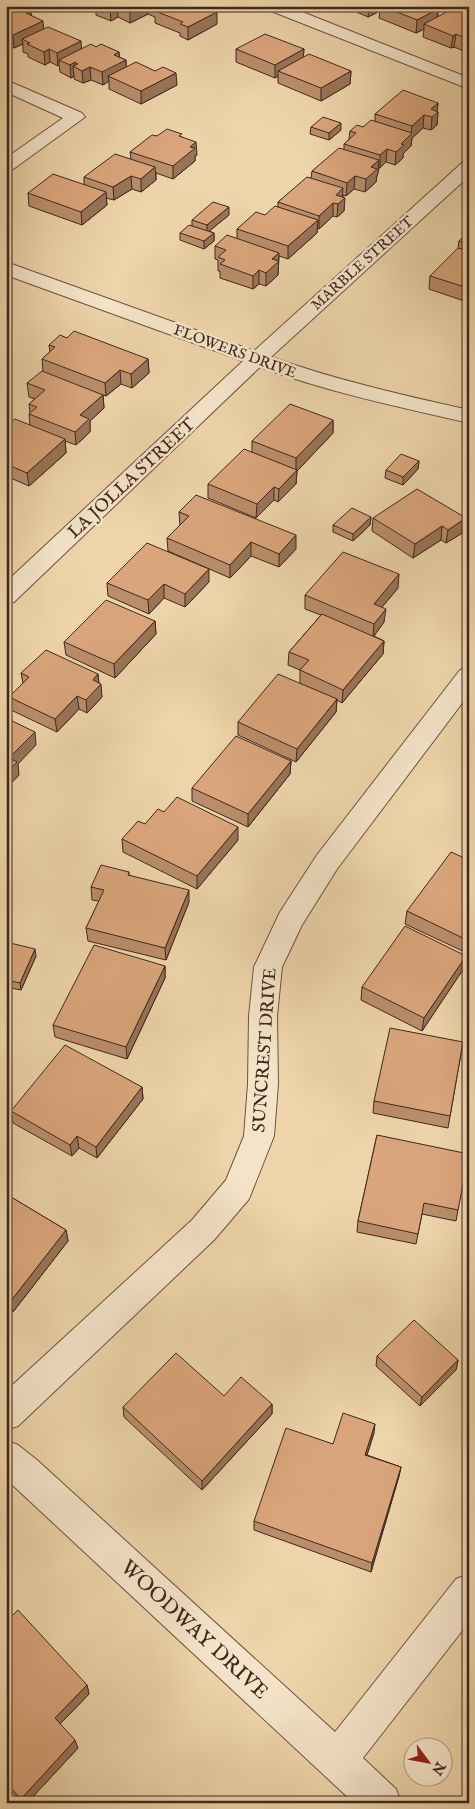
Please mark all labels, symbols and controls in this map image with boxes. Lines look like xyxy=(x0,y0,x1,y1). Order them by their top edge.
street label: MARBLE STREET xyxy=(307,212,418,314)
street label: FLOWERS DRIVE xyxy=(171,320,299,383)
street label: LA JOLLA STREET xyxy=(63,414,201,544)
street label: SUNCREST DRIVE xyxy=(248,967,283,1133)
street label: WOODWAY DRIVE xyxy=(114,1555,274,1706)
north arrow xyxy=(402,1736,452,1786)
text: N xyxy=(427,1758,450,1778)

